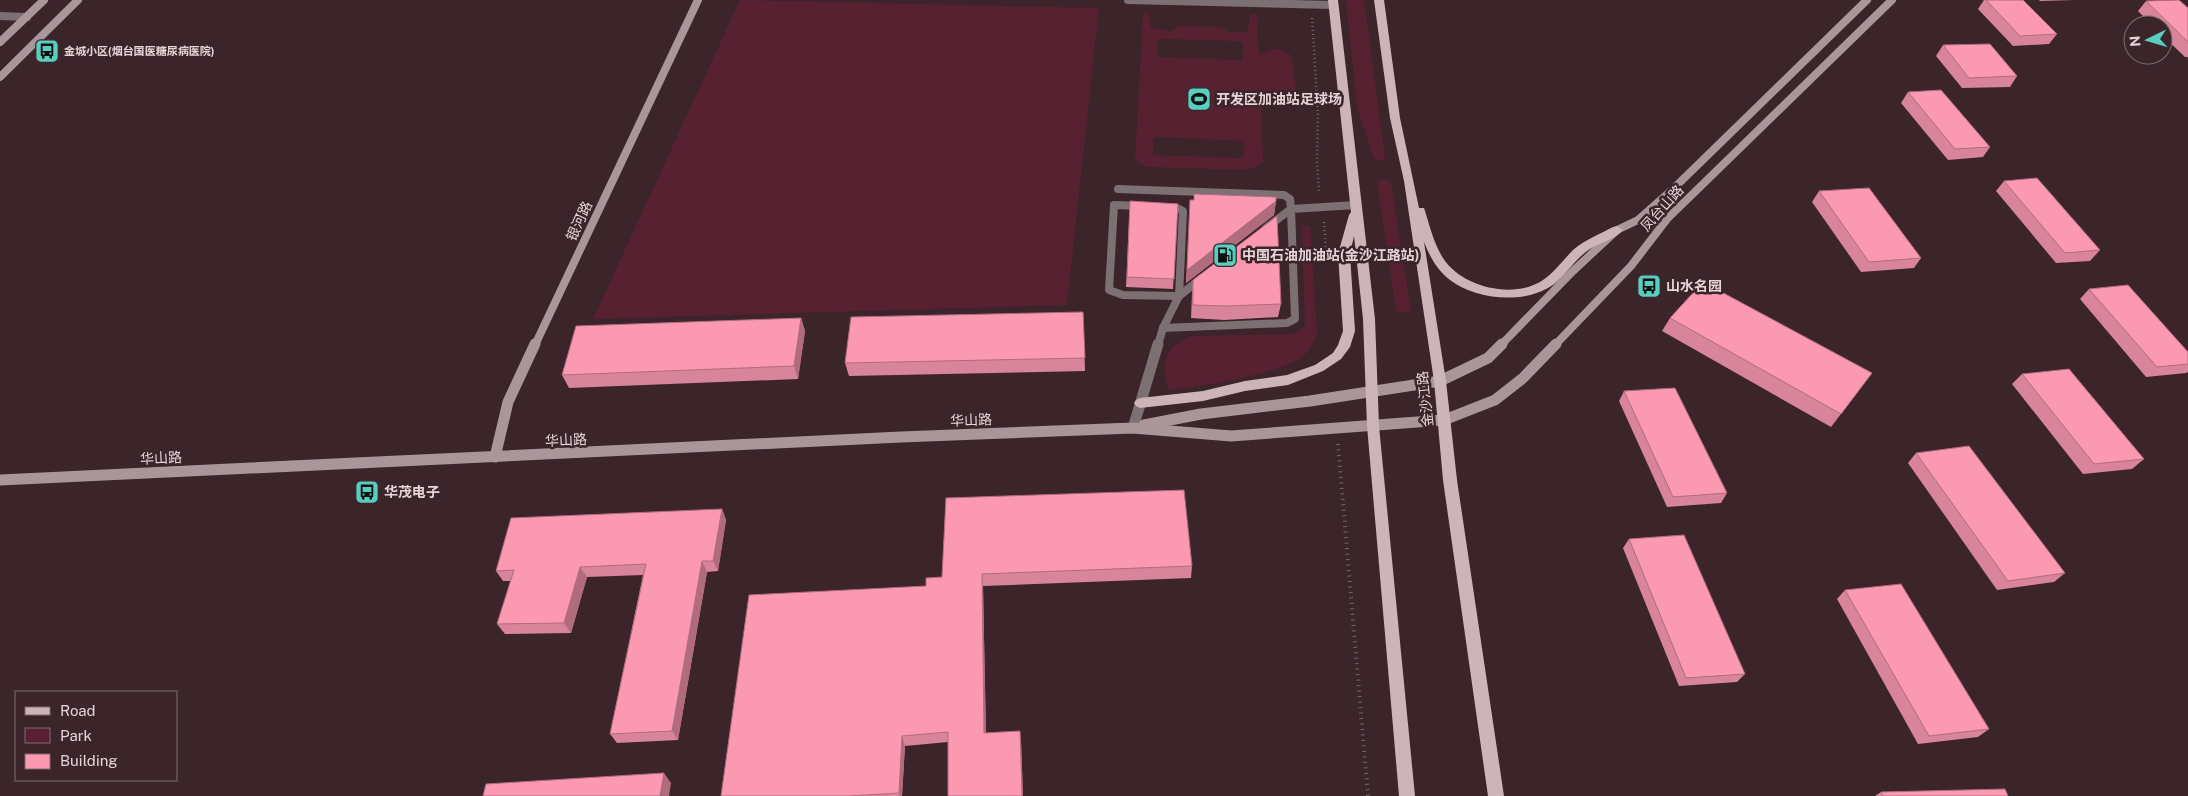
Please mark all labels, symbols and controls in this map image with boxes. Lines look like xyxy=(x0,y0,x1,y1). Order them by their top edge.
north arrow xyxy=(2123,15,2173,65)
text: N xyxy=(2127,35,2143,47)
bus stop icon: 金城小区(烟台国医糖尿病医院) xyxy=(34,38,60,64)
place label: 金城小区(烟台国医糖尿病医院) xyxy=(64,45,214,57)
sports icon: 开发区加油站足球场 xyxy=(1186,86,1212,112)
place label: 开发区加油站足球场 xyxy=(1216,91,1342,107)
street label: 凤台山路 xyxy=(1637,182,1687,234)
street label: 银河路 xyxy=(563,199,595,243)
fuel station icon: 中国石油加油站(金沙江路站) xyxy=(1212,242,1238,268)
place label: 中国石油加油站(金沙江路站) xyxy=(1242,247,1419,263)
bus stop icon: 山水名园 xyxy=(1636,273,1662,299)
place label: 山水名园 xyxy=(1666,278,1722,294)
street label: 金沙江路 xyxy=(1414,370,1436,428)
street label: 华山路 xyxy=(950,411,992,429)
street label: 华山路 xyxy=(545,431,587,449)
street label: 华山路 xyxy=(140,449,182,467)
bus stop icon: 华茂电子 xyxy=(354,479,380,505)
place label: 华茂电子 xyxy=(384,484,440,500)
legend xyxy=(15,691,178,781)
text: Road xyxy=(60,702,96,719)
text: Park xyxy=(60,727,92,744)
text: Building xyxy=(60,752,118,769)

